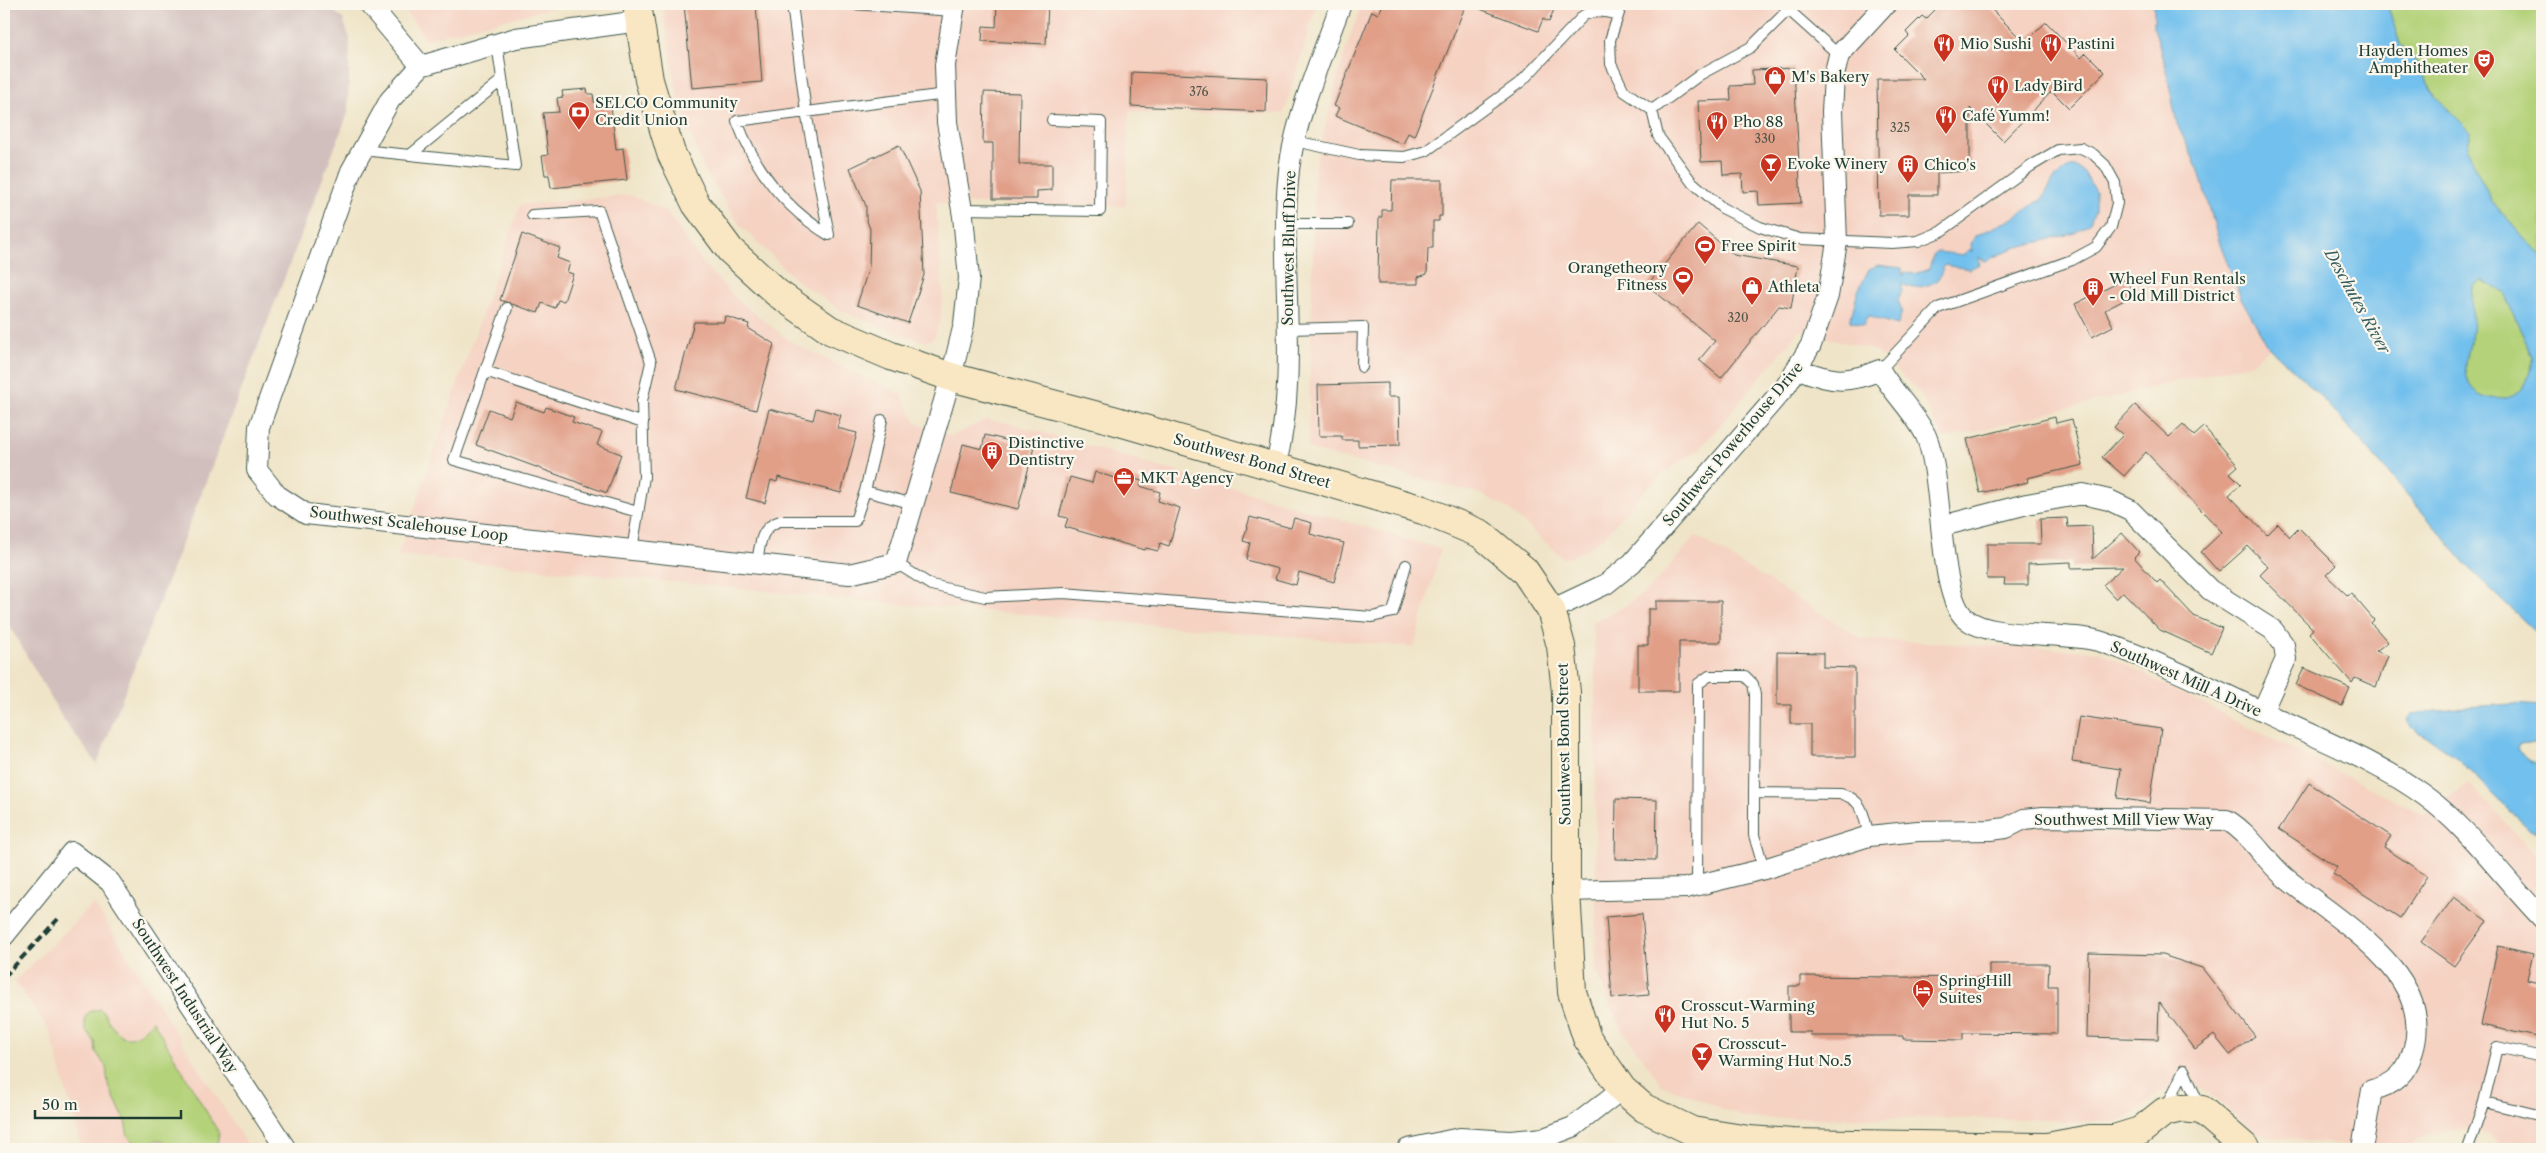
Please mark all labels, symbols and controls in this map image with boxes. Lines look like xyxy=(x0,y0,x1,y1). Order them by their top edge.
restaurant icon: Mio Sushi xyxy=(1932,32,1956,63)
restaurant icon: Pastini xyxy=(2039,32,2063,63)
place label: Mio Sushi xyxy=(1960,34,2032,53)
place label: Pastini xyxy=(2067,34,2115,53)
place label: Hayden Homes Amphitheater xyxy=(2358,41,2469,77)
theatre icon: Hayden Homes Amphitheater xyxy=(2472,48,2496,79)
shop icon: M's Bakery xyxy=(1763,65,1787,96)
place label: M's Bakery xyxy=(1791,67,1870,86)
restaurant icon: Lady Bird xyxy=(1986,74,2010,105)
place label: Lady Bird xyxy=(2014,76,2083,95)
house number: 376 xyxy=(1189,84,1209,99)
place label: SELCO Community Credit Union xyxy=(595,93,738,129)
bank icon: SELCO Community Credit Union xyxy=(567,100,591,131)
restaurant icon: Café Yumm! xyxy=(1934,104,1958,135)
place label: Café Yumm! xyxy=(1962,106,2050,125)
restaurant icon: Pho 88 xyxy=(1705,110,1729,141)
place label: Pho 88 xyxy=(1733,112,1783,131)
house number: 325 xyxy=(1890,120,1910,135)
house number: 330 xyxy=(1755,131,1775,146)
bar icon: Evoke Winery xyxy=(1759,152,1783,183)
building icon: Chico's xyxy=(1896,153,1920,184)
place label: Evoke Winery xyxy=(1787,154,1888,173)
place label: Chico's xyxy=(1924,155,1976,174)
street label: Southwest Bluff Drive xyxy=(1278,170,1299,326)
sports icon: Free Spirit xyxy=(1693,234,1717,265)
place label: Free Spirit xyxy=(1721,236,1797,255)
water label: Deschutes River xyxy=(2320,243,2396,358)
place label: Orangetheory Fitness xyxy=(1568,258,1668,294)
sports icon: Orangetheory Fitness xyxy=(1671,265,1695,296)
place label: Wheel Fun Rentals - Old Mill District xyxy=(2108,269,2246,305)
shop icon: Athleta xyxy=(1740,275,1764,306)
building icon: Wheel Fun Rentals - Old Mill District xyxy=(2081,276,2105,307)
place label: Athleta xyxy=(1767,277,1820,296)
house number: 320 xyxy=(1727,310,1749,325)
street label: Southwest Powerhouse Drive xyxy=(1658,358,1807,530)
street label: Southwest Bond Street xyxy=(1171,429,1334,492)
place label: Distinctive Dentistry xyxy=(1008,433,1084,469)
building icon: Distinctive Dentistry xyxy=(980,440,1004,471)
office icon: MKT Agency xyxy=(1112,466,1136,497)
place label: MKT Agency xyxy=(1140,468,1234,487)
street label: Southwest Scalehouse Loop xyxy=(309,502,509,545)
street label: Southwest Mill A Drive xyxy=(2108,637,2265,720)
street label: Southwest Bond Street xyxy=(1553,662,1574,825)
street label: Southwest Mill View Way xyxy=(2034,810,2215,829)
street label: Southwest Industrial Way xyxy=(128,915,243,1077)
place label: SpringHill Suites xyxy=(1939,971,2012,1007)
hotel icon: SpringHill Suites xyxy=(1911,978,1935,1009)
place label: Crosscut-Warming Hut No. 5 xyxy=(1681,996,1815,1032)
restaurant icon: Crosscut-Warming Hut No. 5 xyxy=(1653,1003,1677,1034)
place label: Crosscut- Warming Hut No.5 xyxy=(1717,1034,1852,1070)
bar icon: Crosscut- Warming Hut No.5 xyxy=(1690,1041,1714,1072)
scale bar xyxy=(35,1088,181,1120)
text: 50 m xyxy=(42,1095,78,1114)

